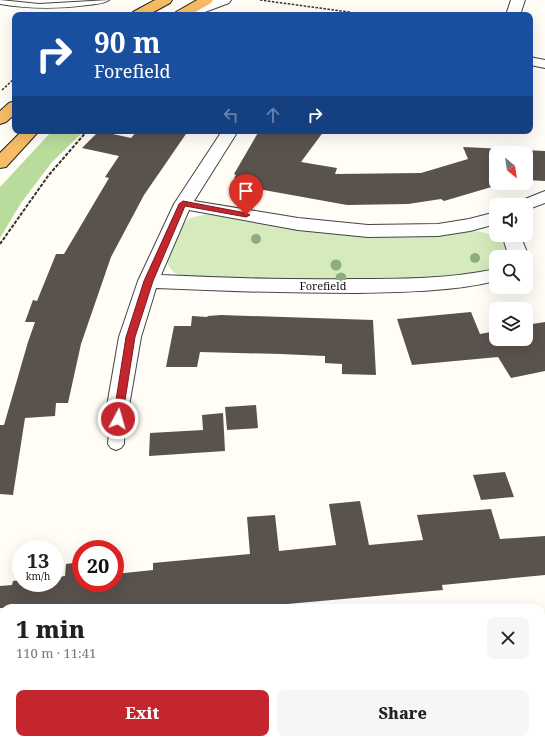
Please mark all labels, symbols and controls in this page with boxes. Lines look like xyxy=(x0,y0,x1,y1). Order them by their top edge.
text: 90 m xyxy=(94,23,161,61)
icon: right xyxy=(28,28,80,80)
text: Forefield xyxy=(94,59,171,83)
icon: left xyxy=(220,104,242,126)
icon: ahead xyxy=(262,104,284,126)
icon: right xyxy=(304,104,326,126)
north arrow xyxy=(489,146,533,190)
map controls xyxy=(489,146,533,346)
pin xyxy=(229,174,263,215)
icon: arrive xyxy=(235,180,257,202)
button: sound xyxy=(489,198,533,242)
button: search xyxy=(489,250,533,294)
street label: Forefield xyxy=(300,278,347,293)
button: layers xyxy=(489,302,533,346)
position arrow xyxy=(97,398,139,440)
speed limit sign: 20 xyxy=(72,540,124,592)
text: 13 xyxy=(27,547,49,574)
text: km/h xyxy=(26,569,50,583)
text: 1 min xyxy=(16,612,85,645)
button: close xyxy=(487,617,529,659)
text: 110 m · 11:41 xyxy=(16,644,96,662)
button: Exit xyxy=(16,690,269,736)
button: Share xyxy=(277,690,529,736)

